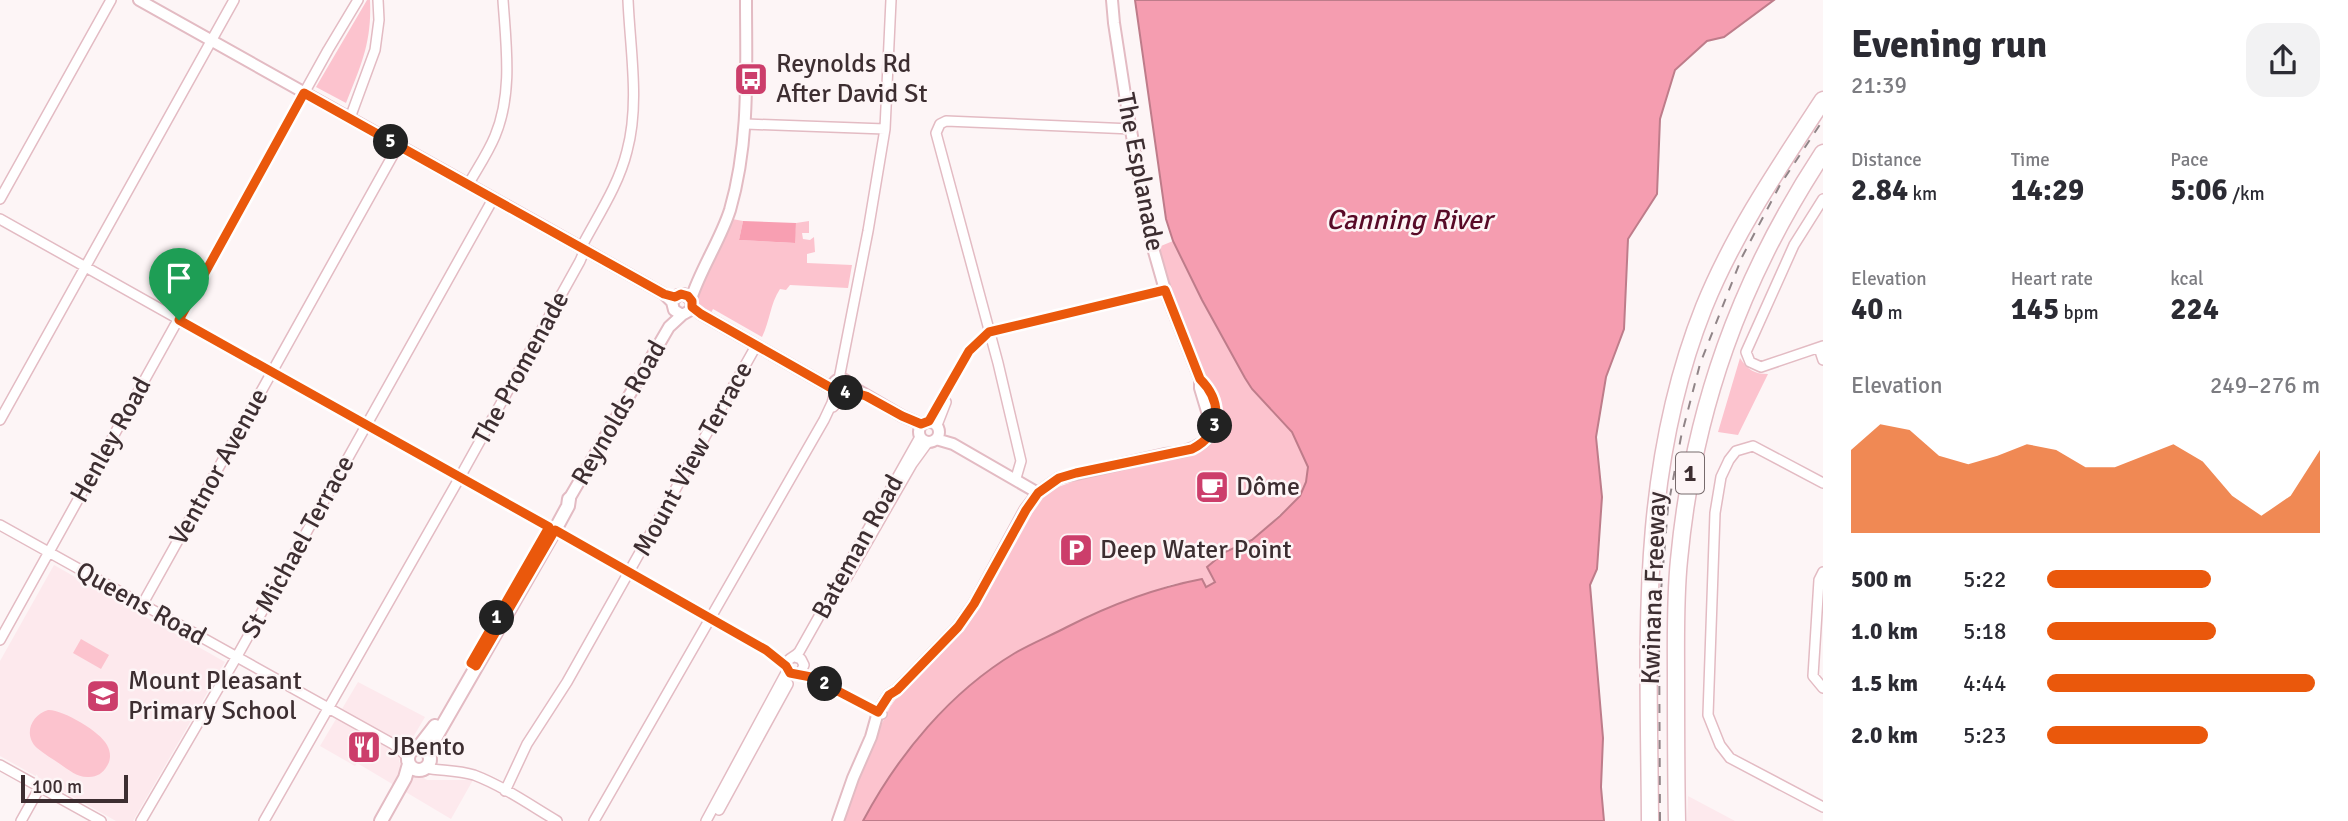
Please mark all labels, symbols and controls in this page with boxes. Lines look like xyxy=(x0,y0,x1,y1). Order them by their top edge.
text: Evening run xyxy=(1851,21,2047,68)
button: share xyxy=(2246,23,2320,97)
place label: Reynolds Rd After David St xyxy=(776,48,928,110)
bus stop icon: Reynolds Rd After David St xyxy=(732,60,770,98)
text: 21:39 xyxy=(1851,71,1907,100)
street label: The Esplanade xyxy=(1109,90,1171,254)
pin: 5 xyxy=(374,124,408,160)
text: 5 xyxy=(385,129,396,153)
text: Distance xyxy=(1851,148,1922,172)
text: Time xyxy=(2011,148,2050,172)
text: Pace xyxy=(2170,148,2209,172)
text: 2.84 xyxy=(1851,172,1908,209)
text: 14:29 xyxy=(2011,172,2084,209)
text: 5:06 xyxy=(2170,172,2228,209)
text: km xyxy=(1908,182,1937,206)
text: /km xyxy=(2228,182,2265,206)
water label: Canning River xyxy=(1326,203,1496,237)
pin xyxy=(149,248,209,320)
icon: arrive xyxy=(160,259,198,297)
text: Elevation xyxy=(1851,267,1927,291)
text: Heart rate xyxy=(2011,267,2093,291)
text: kcal xyxy=(2170,267,2204,291)
street label: The Promenade xyxy=(466,286,576,450)
text: 40 xyxy=(1851,291,1883,328)
text: 145 xyxy=(2011,291,2059,328)
text: 224 xyxy=(2170,291,2219,328)
text: m xyxy=(1883,301,1903,325)
text: bpm xyxy=(2059,301,2099,325)
street label: Reynolds Road xyxy=(565,335,673,491)
street label: Mount View Terrace xyxy=(626,356,760,562)
text: Elevation xyxy=(1851,371,1943,400)
text: 249–276 m xyxy=(2210,371,2320,400)
street label: Henley Road xyxy=(63,372,159,508)
pin: 4 xyxy=(828,376,864,410)
text: 4 xyxy=(840,380,851,404)
street label: Ventnor Avenue xyxy=(163,383,275,551)
pin: 3 xyxy=(1198,408,1232,444)
text: 3 xyxy=(1209,413,1220,437)
street label: St Michael Terrace xyxy=(235,450,361,644)
road number: 1 xyxy=(1676,452,1704,494)
cafe icon: Dôme xyxy=(1193,468,1231,506)
street label: Bateman Road xyxy=(805,469,911,625)
place label: Dôme xyxy=(1236,471,1300,503)
street label: Kwinana Freeway xyxy=(1635,491,1673,685)
parking icon: Deep Water Point xyxy=(1057,531,1095,569)
place label: Deep Water Point xyxy=(1100,534,1291,566)
street label: Queens Road xyxy=(70,555,212,653)
text: 500 m xyxy=(1851,565,1912,594)
text: 5:22 xyxy=(1963,565,2006,594)
pin: 1 xyxy=(480,600,514,636)
text: 1 xyxy=(491,605,502,629)
text: 1.0 km xyxy=(1851,617,1918,646)
text: 5:18 xyxy=(1963,617,2006,646)
place label: Mount Pleasant Primary School xyxy=(128,665,302,727)
pin: 2 xyxy=(808,666,842,702)
text: 1.5 km xyxy=(1851,669,1918,698)
text: 4:44 xyxy=(1963,669,2006,698)
text: 2 xyxy=(819,671,830,695)
school or university icon: Mount Pleasant Primary School xyxy=(84,677,122,715)
text: 2.0 km xyxy=(1851,721,1918,750)
text: 5:23 xyxy=(1963,721,2006,750)
restaurant icon: JBento xyxy=(345,728,383,766)
place label: JBento xyxy=(388,731,465,763)
scale bar xyxy=(21,772,128,804)
text: 100 m xyxy=(32,775,82,799)

